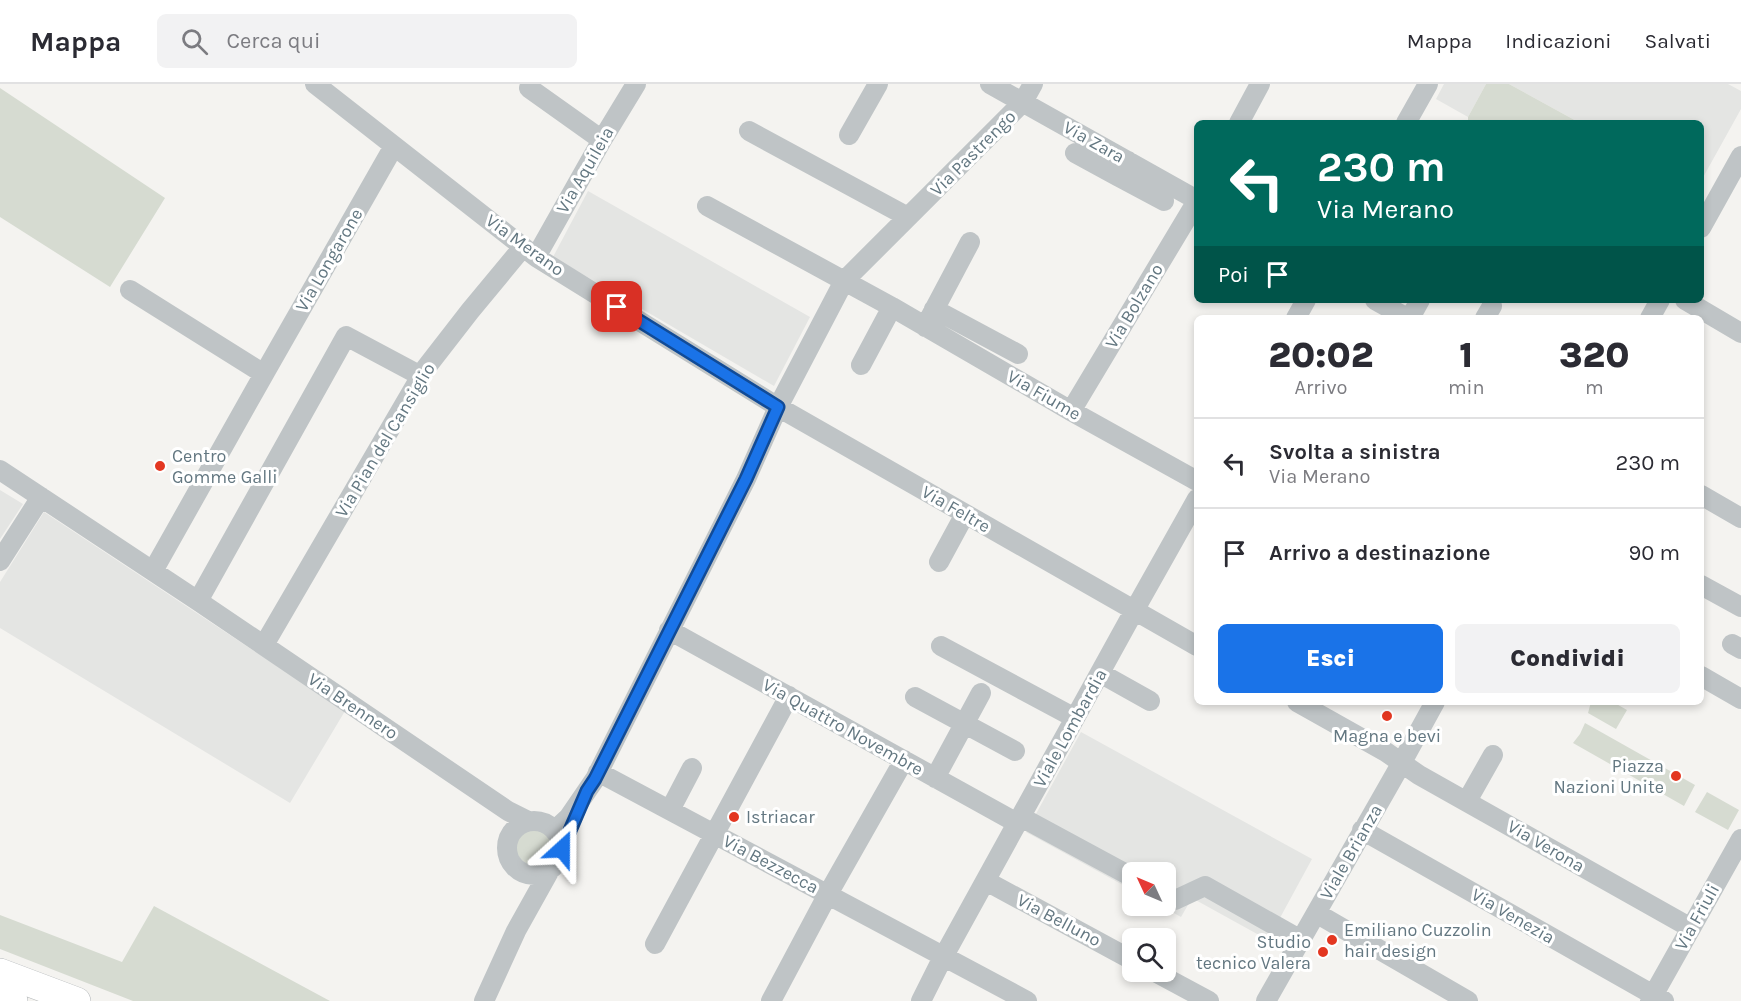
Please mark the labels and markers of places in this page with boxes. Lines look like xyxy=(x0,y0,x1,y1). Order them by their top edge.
pin xyxy=(591,281,642,332)
place label: Centro Gomme Galli xyxy=(172,445,278,488)
marker: Centro Gomme Galli xyxy=(153,459,167,473)
marker: Magna e bevi xyxy=(1380,709,1394,723)
place label: Magna e bevi xyxy=(1333,725,1441,747)
place label: Piazza Nazioni Unite xyxy=(1554,755,1664,798)
marker: Piazza Nazioni Unite xyxy=(1669,769,1683,783)
place label: Istriacar xyxy=(746,806,815,828)
marker: Istriacar xyxy=(727,810,741,824)
place label: Emiliano Cuzzolin hair design xyxy=(1344,919,1492,962)
place label: Studio tecnico Valera xyxy=(1196,931,1311,974)
marker: Emiliano Cuzzolin hair design xyxy=(1325,933,1339,947)
marker: Studio tecnico Valera xyxy=(1316,945,1330,959)

